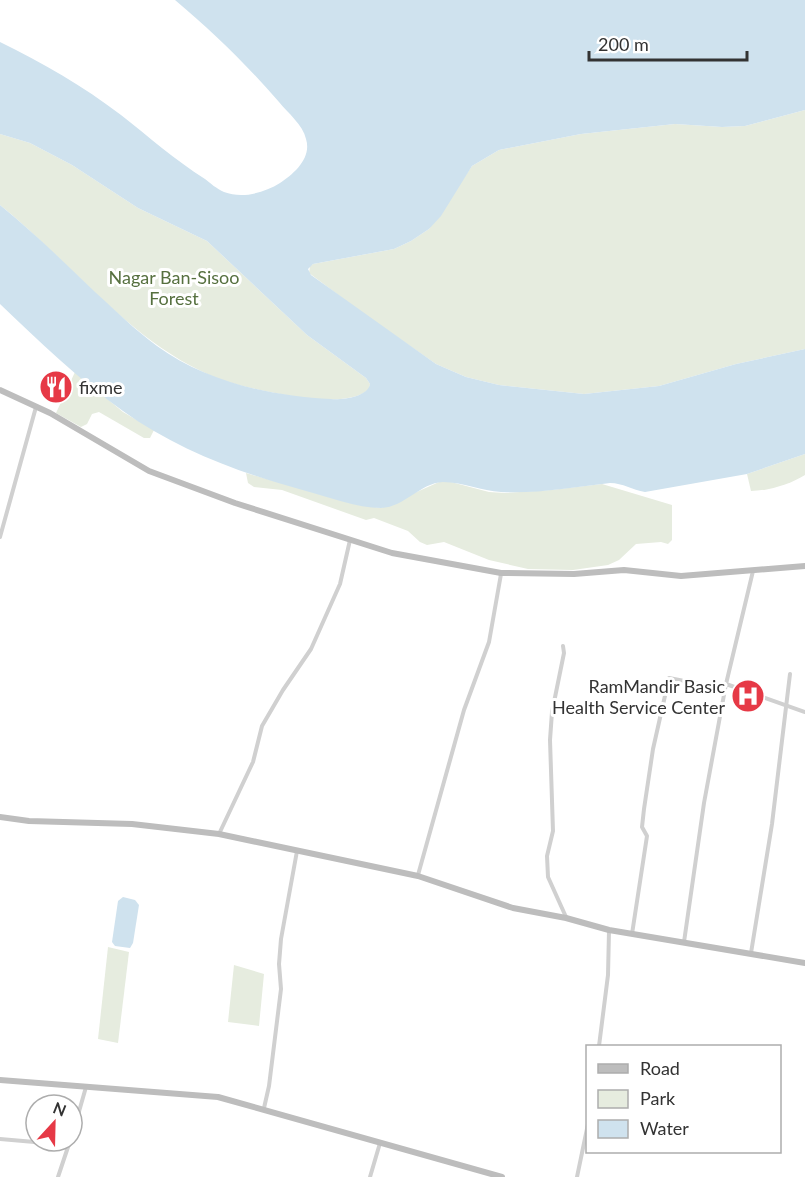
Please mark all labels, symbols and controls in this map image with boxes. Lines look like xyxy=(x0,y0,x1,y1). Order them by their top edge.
scale bar xyxy=(589,24,746,62)
text: 200 m xyxy=(598,33,649,55)
park label: Nagar Ban-Sisoo Forest xyxy=(109,266,239,309)
restaurant icon: fixme xyxy=(38,369,74,405)
place label: fixme xyxy=(79,376,123,398)
place label: RamMandir Basic Health Service Center xyxy=(552,675,725,718)
hospital icon: RamMandir Basic Health Service Center xyxy=(730,678,766,714)
legend xyxy=(586,1045,781,1153)
text: Road xyxy=(640,1057,680,1079)
text: Park xyxy=(640,1087,676,1109)
north arrow xyxy=(24,1093,84,1153)
text: N xyxy=(51,1098,69,1120)
text: Water xyxy=(640,1117,689,1139)

